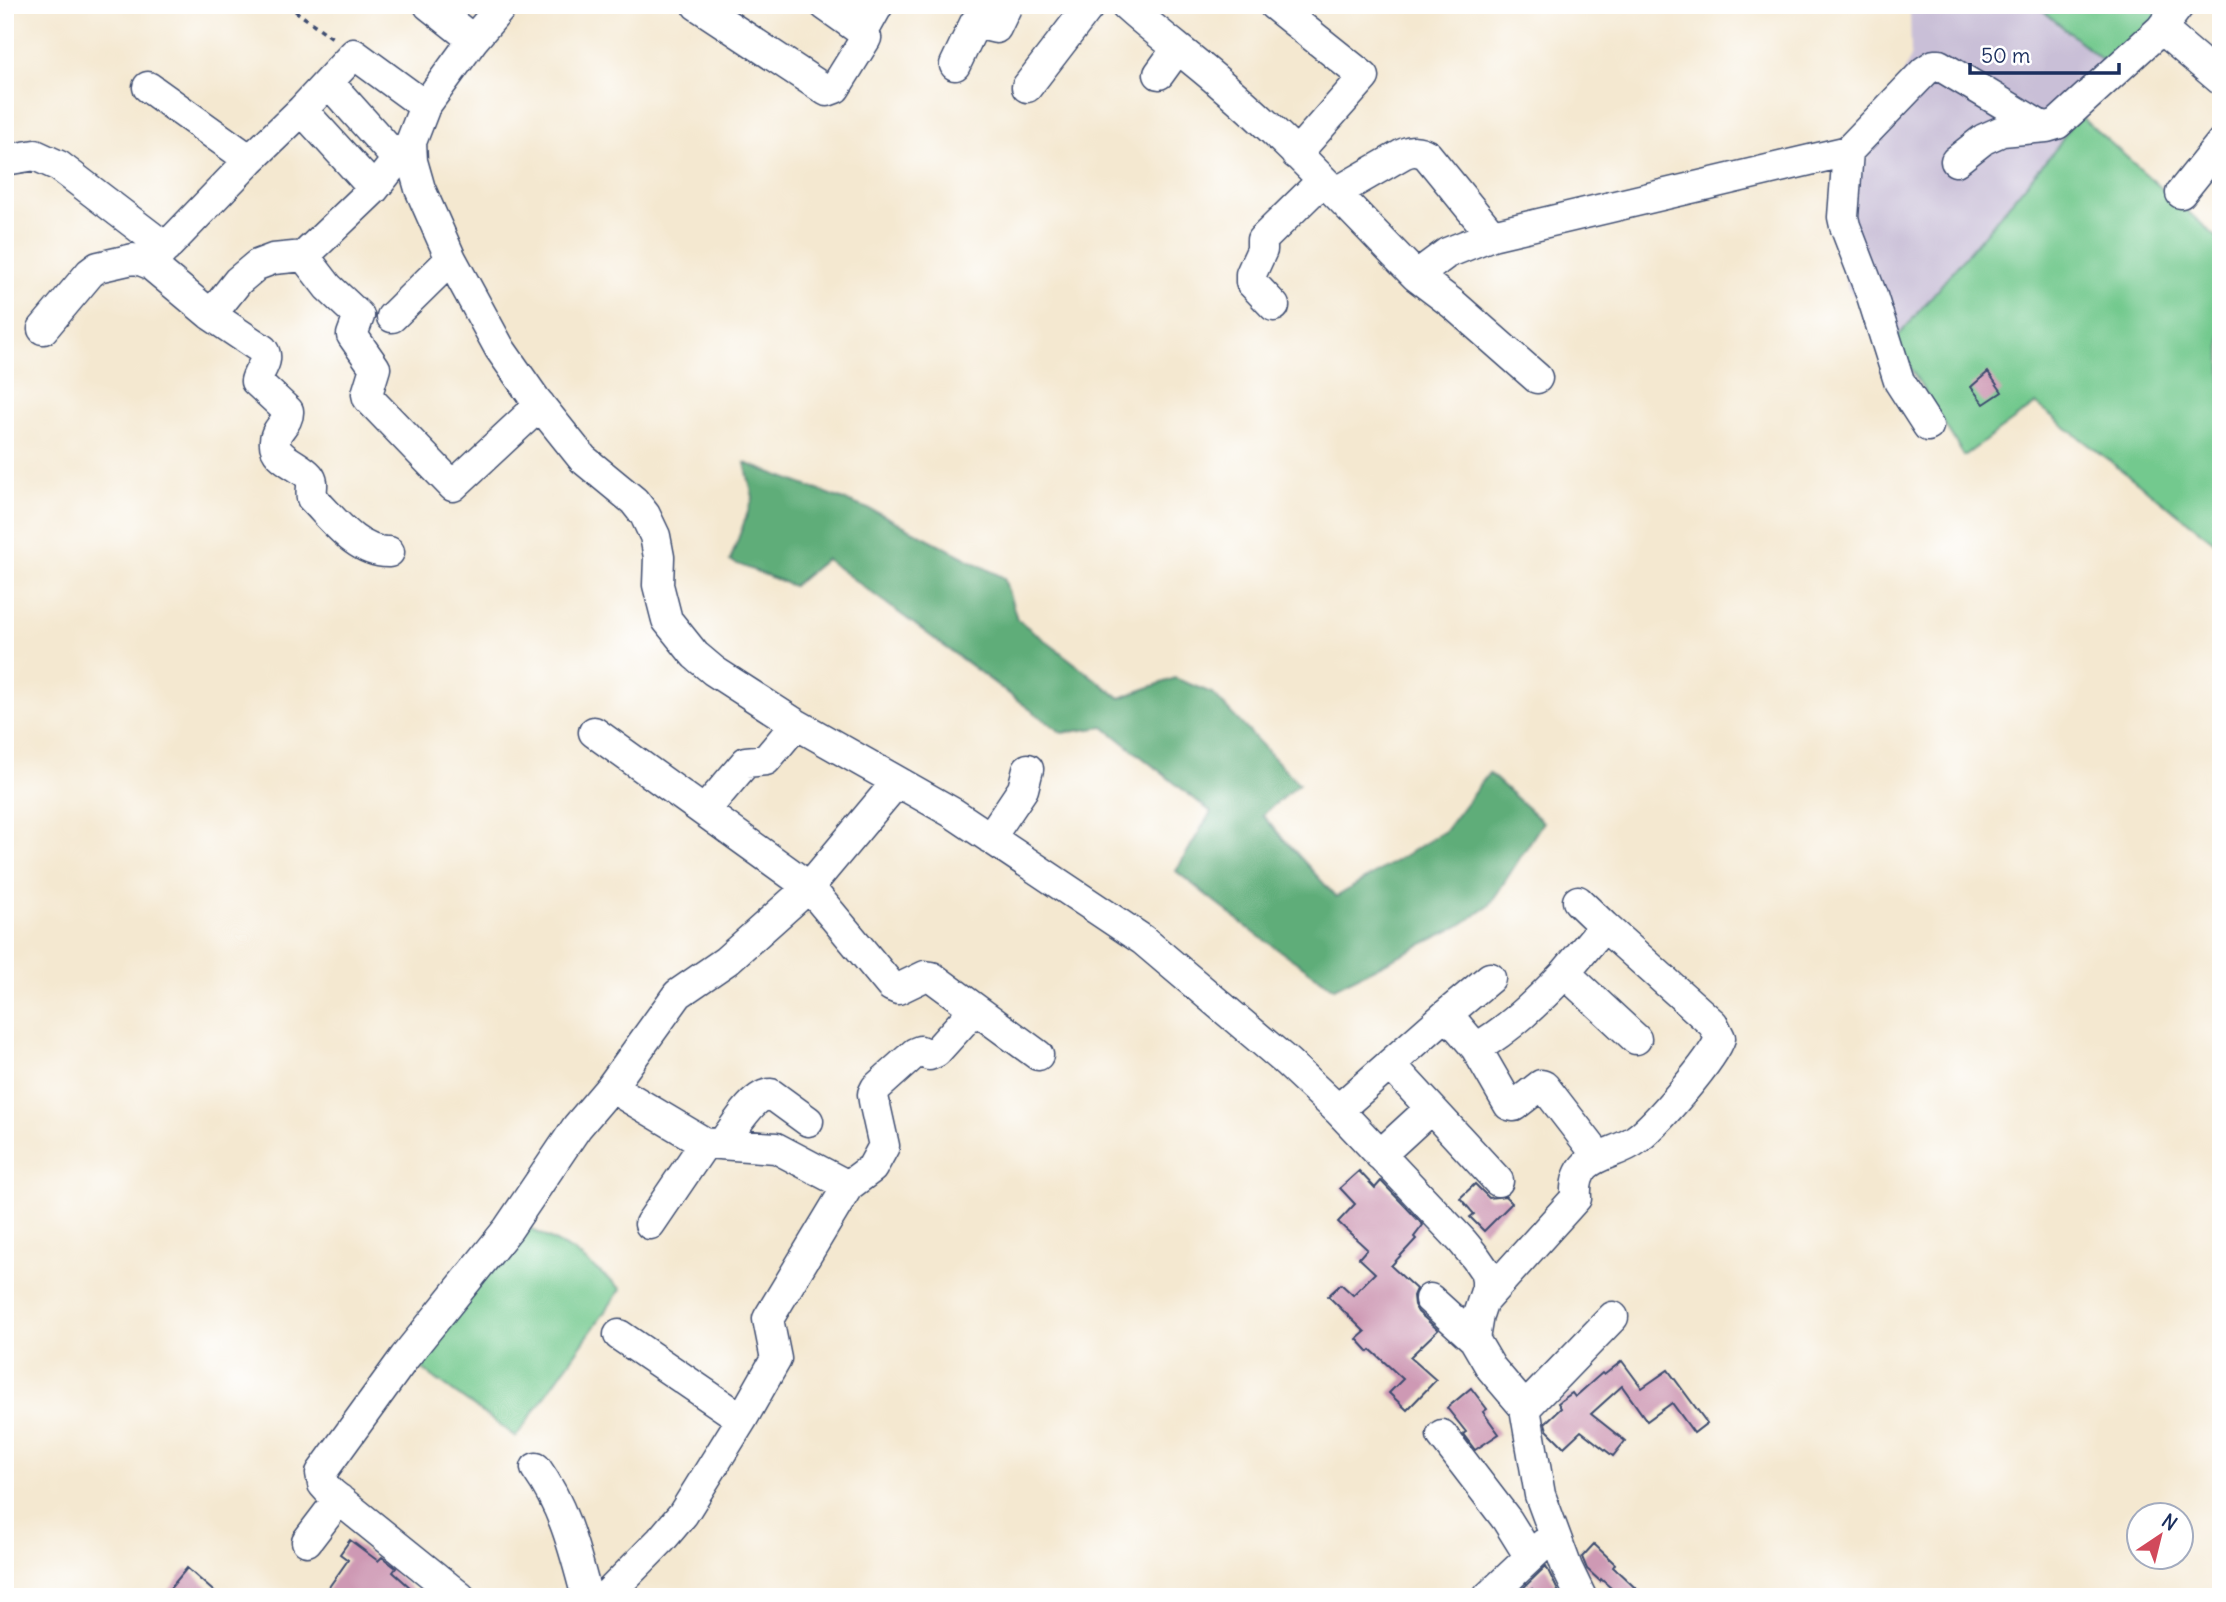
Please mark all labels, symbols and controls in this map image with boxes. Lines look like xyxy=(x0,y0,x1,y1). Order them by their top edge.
scale bar xyxy=(1970,32,2119,76)
text: 50 m xyxy=(1981,42,2030,69)
north arrow xyxy=(2124,1500,2194,1570)
text: N xyxy=(2157,1508,2182,1536)

